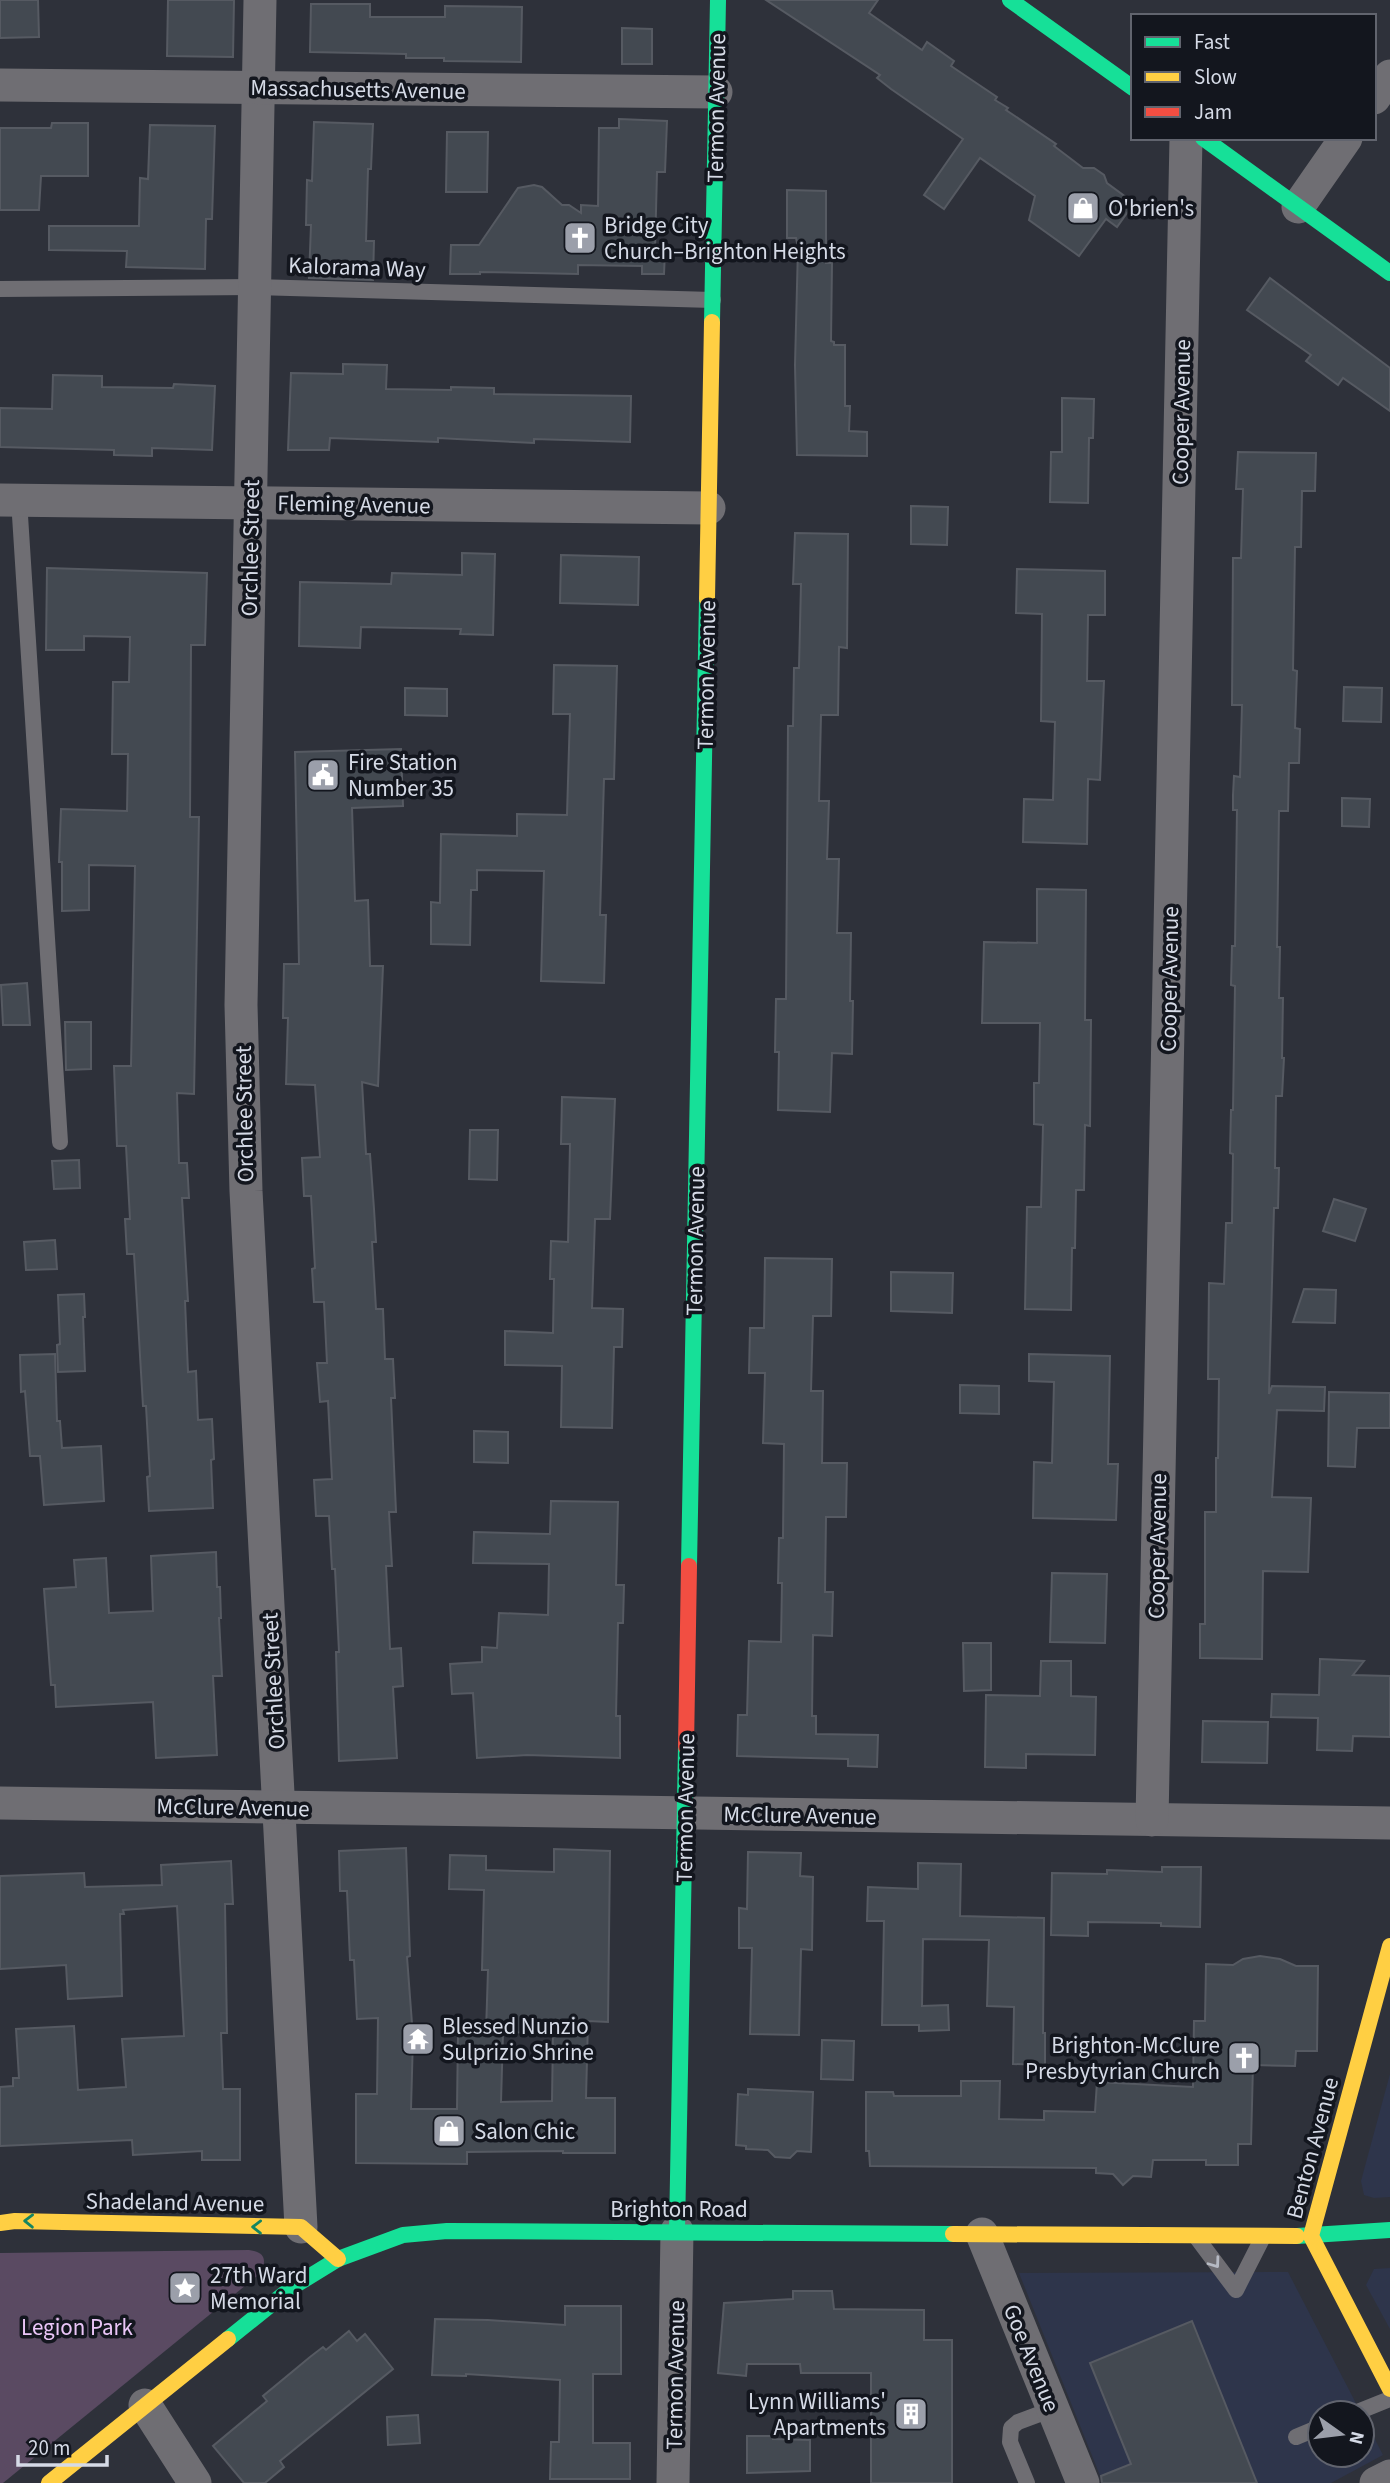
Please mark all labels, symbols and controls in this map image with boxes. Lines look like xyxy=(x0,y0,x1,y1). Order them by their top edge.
legend xyxy=(1131,14,1376,140)
text: Fast xyxy=(1194,27,1230,57)
street label: Termon Avenue xyxy=(699,33,734,183)
text: Slow xyxy=(1194,62,1237,92)
street label: Massachusetts Avenue xyxy=(250,71,466,108)
text: Jam xyxy=(1194,97,1232,127)
shop icon: O'brien's xyxy=(1064,189,1102,227)
place label: O'brien's xyxy=(1108,192,1194,225)
place label: Bridge City Church–Brighton Heights xyxy=(604,209,846,268)
church icon: Bridge City Church–Brighton Heights xyxy=(561,219,599,257)
street label: Kalorama Way xyxy=(288,249,427,286)
street label: Cooper Avenue xyxy=(1164,339,1199,485)
street label: Orchlee Street xyxy=(233,479,268,617)
street label: Fleming Avenue xyxy=(277,487,431,522)
street label: Termon Avenue xyxy=(689,600,724,750)
place label: Fire Station Number 35 xyxy=(348,746,458,805)
public building icon: Fire Station Number 35 xyxy=(304,756,342,794)
street label: Cooper Avenue xyxy=(1152,906,1187,1052)
street label: Orchlee Street xyxy=(227,1045,262,1183)
street label: Termon Avenue xyxy=(678,1166,713,1316)
street label: Cooper Avenue xyxy=(1140,1473,1175,1619)
street label: Orchlee Street xyxy=(253,1612,294,1750)
street label: Termon Avenue xyxy=(668,1733,703,1883)
street label: McClure Avenue xyxy=(156,1790,310,1825)
street label: McClure Avenue xyxy=(723,1798,877,1833)
place label: Blessed Nunzio Sulprizio Shrine xyxy=(442,2010,594,2069)
temple icon: Blessed Nunzio Sulprizio Shrine xyxy=(399,2020,437,2058)
place label: Brighton-McClure Presbytyrian Church xyxy=(1025,2029,1220,2088)
church icon: Brighton-McClure Presbytyrian Church xyxy=(1225,2039,1263,2077)
street label: Benton Avenue xyxy=(1278,2074,1347,2223)
shop icon: Salon Chic xyxy=(430,2112,468,2150)
place label: Salon Chic xyxy=(474,2115,575,2148)
street label: Shadeland Avenue xyxy=(85,2184,265,2221)
street label: Brighton Road xyxy=(610,2193,748,2226)
one-way arrow xyxy=(24,2213,34,2229)
one-way arrow xyxy=(251,2219,262,2234)
one-way arrow xyxy=(1207,2255,1220,2268)
place label: 27th Ward Memorial xyxy=(210,2259,308,2318)
place icon: 27th Ward Memorial xyxy=(166,2269,204,2307)
street label: Goe Avenue xyxy=(995,2299,1068,2417)
street label: Termon Avenue xyxy=(658,2300,693,2450)
park label: Legion Park xyxy=(21,2311,134,2344)
place label: Lynn Williams' Apartments xyxy=(748,2385,886,2444)
building icon: Lynn Williams' Apartments xyxy=(892,2395,930,2433)
north arrow xyxy=(1306,2399,1376,2469)
scale bar xyxy=(18,2424,107,2468)
text: N xyxy=(1341,2428,1371,2447)
text: 20 m xyxy=(28,2433,70,2463)

